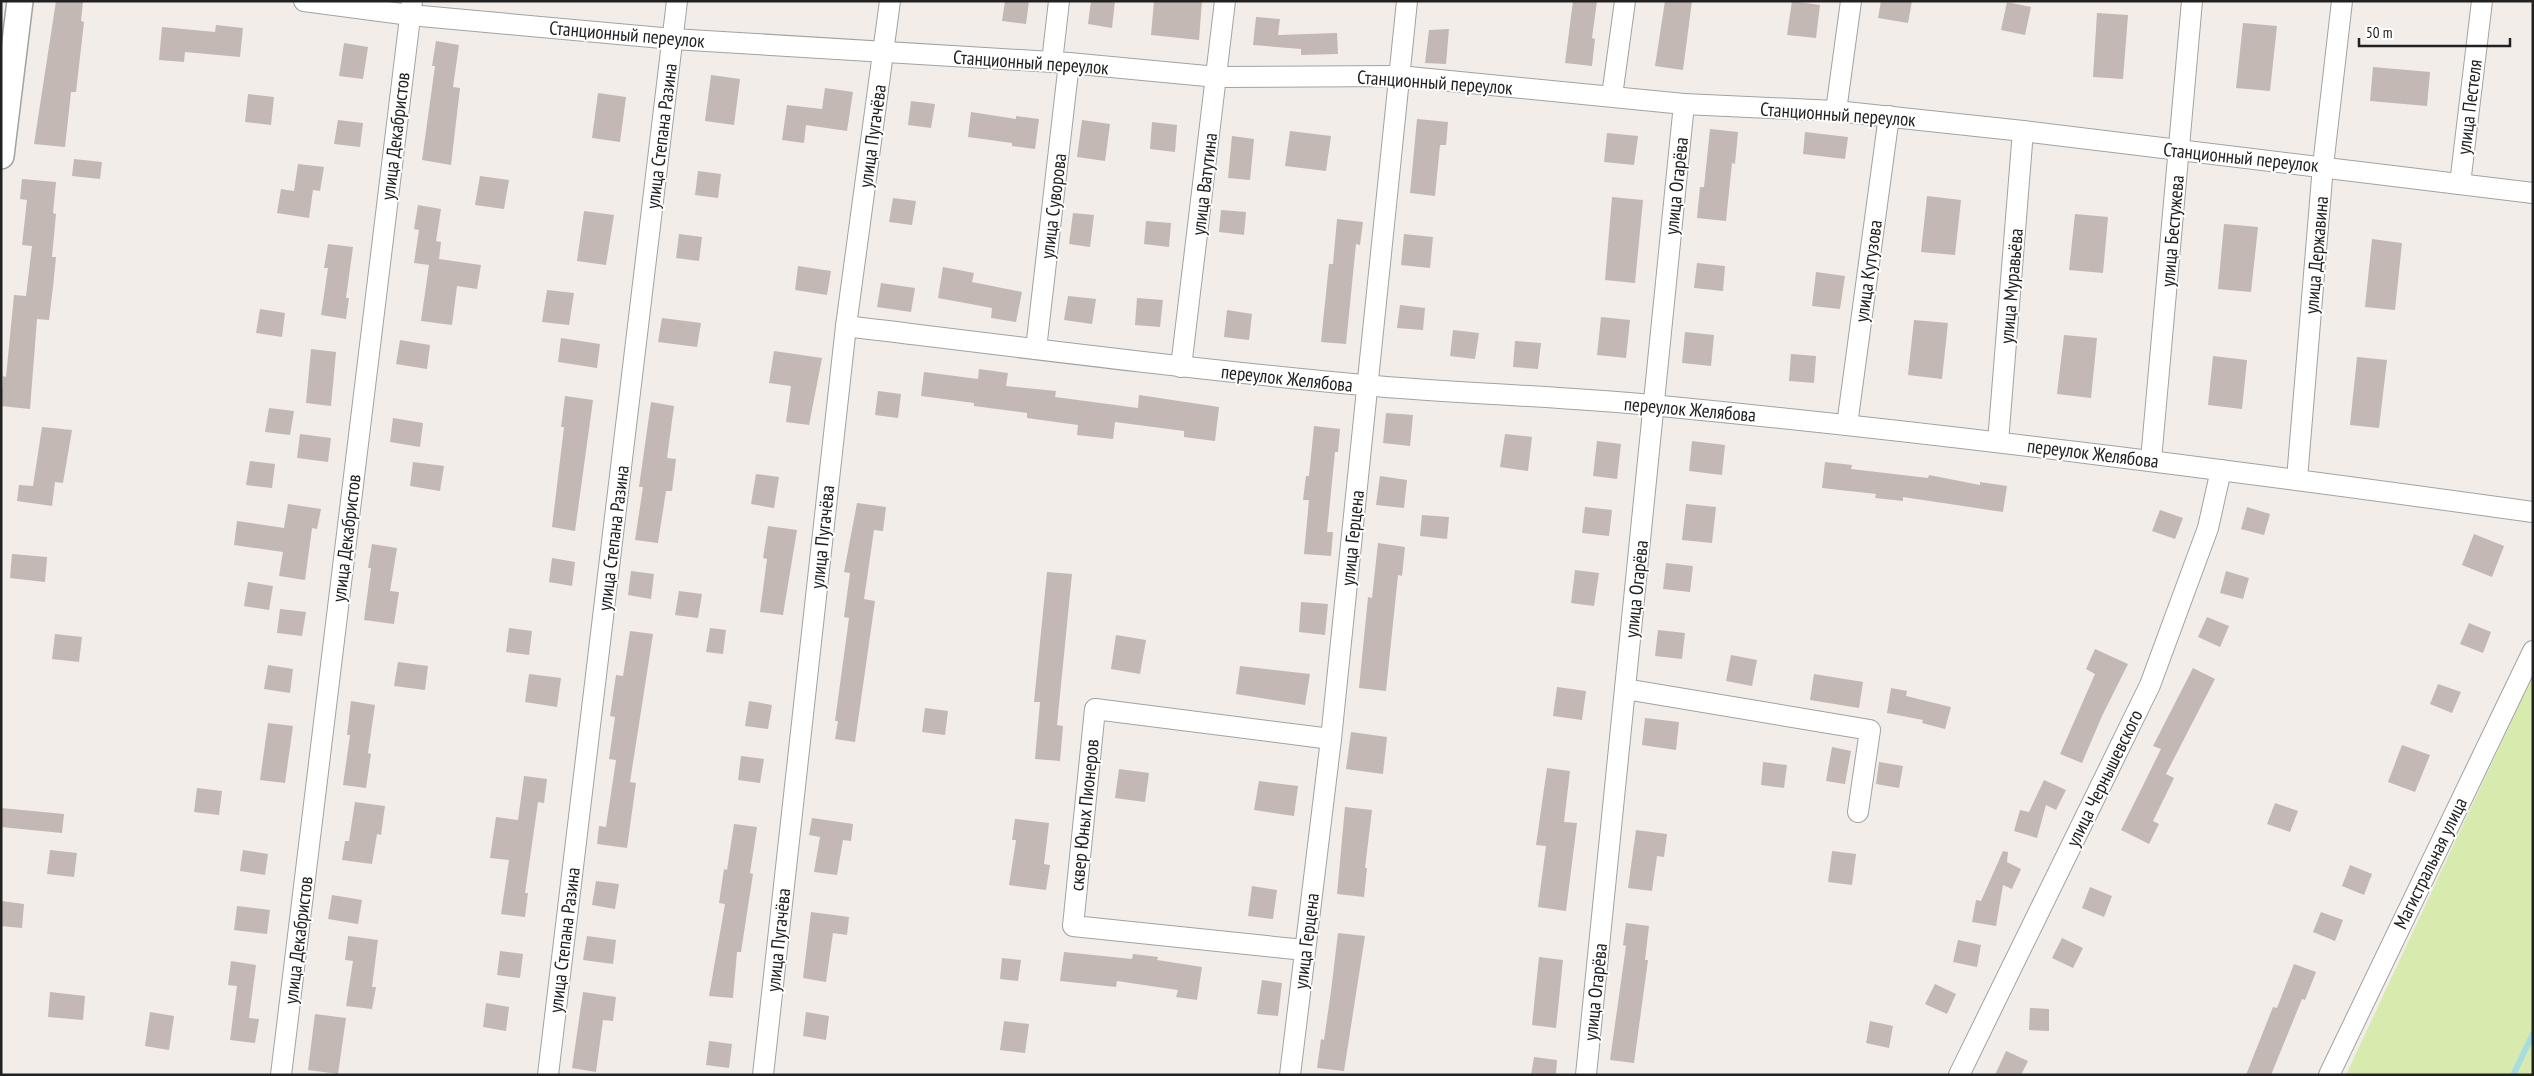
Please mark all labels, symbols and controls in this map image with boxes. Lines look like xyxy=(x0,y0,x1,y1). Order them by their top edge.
street label: Станционный переулок xyxy=(548,15,706,53)
scale bar xyxy=(2359,15,2510,47)
text: 50 m xyxy=(2366,23,2392,42)
street label: Станционный переулок xyxy=(952,45,1110,79)
street label: улица Пестеля xyxy=(2451,58,2487,156)
street label: улица Степана Разина xyxy=(640,62,682,210)
street label: Станционный переулок xyxy=(1356,65,1514,99)
street label: улица Декабристов xyxy=(375,71,415,201)
street label: улица Пугачёва xyxy=(853,83,891,189)
street label: Станционный переулок xyxy=(1759,97,1917,131)
street label: улица Ватутина xyxy=(1186,131,1222,237)
street label: улица Огарёва xyxy=(1659,136,1693,236)
street label: Станционный переулок xyxy=(2162,137,2320,177)
street label: улица Суворова xyxy=(1035,152,1071,260)
street label: улица Бестужева xyxy=(2155,174,2189,288)
street label: улица Державина xyxy=(2299,195,2333,315)
street label: улица Кутузова xyxy=(1849,218,1887,324)
street label: улица Муравьёва xyxy=(1994,227,2028,345)
street label: переулок Желябова xyxy=(1220,359,1354,397)
street label: переулок Желябова xyxy=(1623,391,1757,427)
street label: переулок Желябова xyxy=(2026,433,2160,473)
street label: улица Степана Разина xyxy=(592,464,634,612)
street label: улица Декабристов xyxy=(326,473,366,603)
street label: улица Пугачёва xyxy=(805,484,839,590)
street label: улица Герцена xyxy=(1335,489,1369,587)
street label: улица Огарёва xyxy=(1619,539,1653,639)
street label: улица Чернышевского xyxy=(2060,706,2148,850)
street label: сквер Юных Пионеров xyxy=(1064,738,1104,892)
street label: Магистральная улица xyxy=(2388,793,2472,933)
street label: улица Степана Разина xyxy=(543,866,585,1014)
street label: улица Декабристов xyxy=(278,875,318,1005)
street label: улица Пугачёва xyxy=(761,887,795,993)
street label: улица Герцена xyxy=(1288,892,1324,990)
street label: улица Огарёва xyxy=(1578,942,1612,1042)

